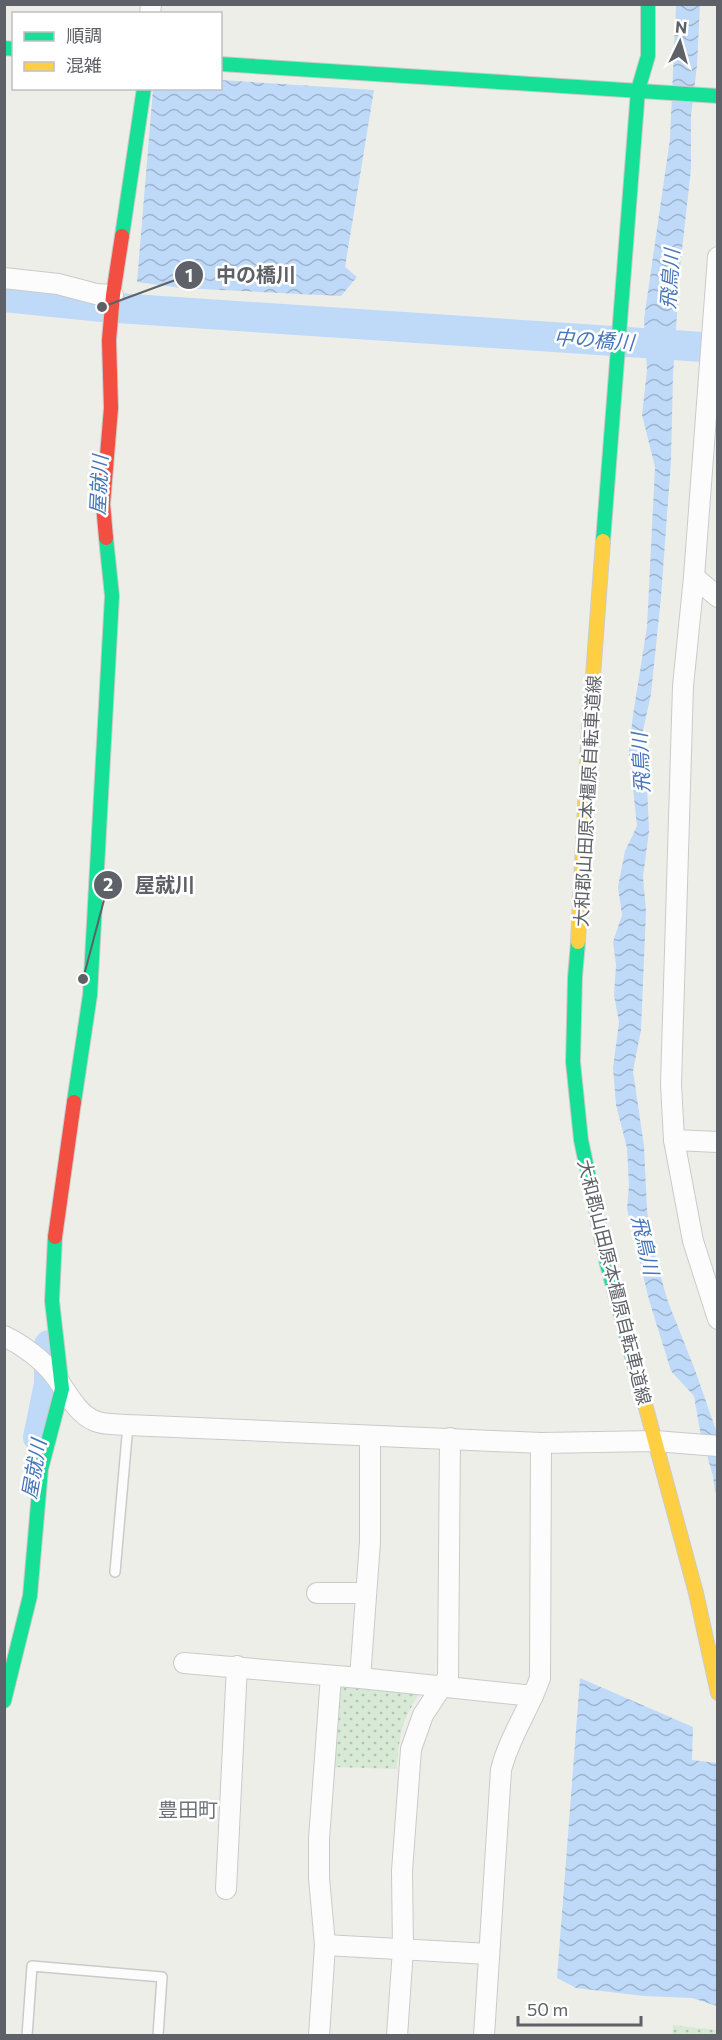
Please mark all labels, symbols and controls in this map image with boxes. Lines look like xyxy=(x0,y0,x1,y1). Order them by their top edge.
legend xyxy=(12,12,222,90)
north arrow xyxy=(650,12,710,72)
text: N xyxy=(675,17,688,37)
text: 順調 xyxy=(66,24,102,46)
text: 混雑 xyxy=(66,54,102,76)
water label: 飛鳥川 xyxy=(655,246,683,310)
callout: 中の橋川 xyxy=(174,256,308,294)
text: 中の橋川 xyxy=(216,262,296,286)
text: 1 xyxy=(185,264,193,286)
water label: 中の橋川 xyxy=(553,324,637,354)
water label: 屋就川 xyxy=(84,452,112,516)
street label: 大和郡山田原本橿原自転車道線 xyxy=(569,675,605,927)
water label: 飛鳥川 xyxy=(626,730,654,794)
callout: 屋就川 xyxy=(93,866,207,904)
text: 屋就川 xyxy=(135,872,195,896)
text: 2 xyxy=(103,873,113,895)
street label: 大和郡山田原本橿原自転車道線 xyxy=(574,1157,656,1407)
water label: 飛鳥川 xyxy=(628,1213,665,1279)
water label: 屋就川 xyxy=(16,1435,50,1501)
district label: 豊田町 xyxy=(158,1797,218,1821)
scale bar xyxy=(518,1989,641,2027)
text: 50 m xyxy=(527,1998,568,2020)

